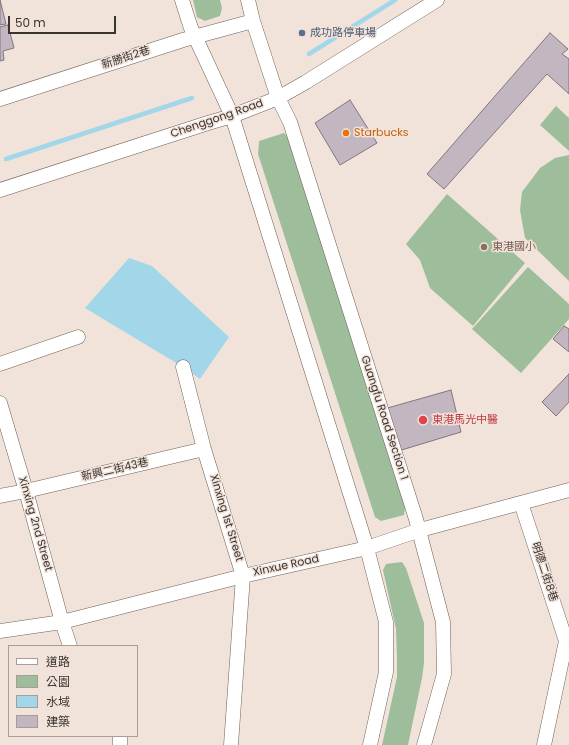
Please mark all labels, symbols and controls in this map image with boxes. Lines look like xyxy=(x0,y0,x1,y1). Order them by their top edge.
scale bar xyxy=(10,8,118,34)
text: 50 m xyxy=(15,14,46,31)
place label: 成功路停車場 xyxy=(310,26,376,40)
marker: 成功路停車場 xyxy=(297,28,307,38)
street label: 新勝街2巷 xyxy=(100,44,152,72)
street label: Chenggong Road xyxy=(169,97,265,141)
place label: Starbucks xyxy=(354,126,409,140)
marker: Starbucks xyxy=(341,128,351,138)
place label: 東港國小 xyxy=(492,240,536,254)
marker: 東港國小 xyxy=(479,242,489,252)
street label: Guangfu Road Section 1 xyxy=(358,354,410,482)
place label: 東港馬光中醫 xyxy=(432,413,498,427)
marker: 東港馬光中醫 xyxy=(417,414,429,426)
street label: 新興二街43巷 xyxy=(80,456,150,484)
street label: Xinxing 1st Street xyxy=(206,473,246,563)
street label: Xinxing 2nd Street xyxy=(15,475,55,573)
street label: 明德二街8巷 xyxy=(528,541,560,603)
street label: Xinxue Road xyxy=(252,553,320,579)
legend xyxy=(8,645,138,737)
text: 道路 xyxy=(46,653,70,670)
text: 公園 xyxy=(46,673,70,690)
text: 水域 xyxy=(46,693,70,710)
text: 建築 xyxy=(46,713,70,730)

